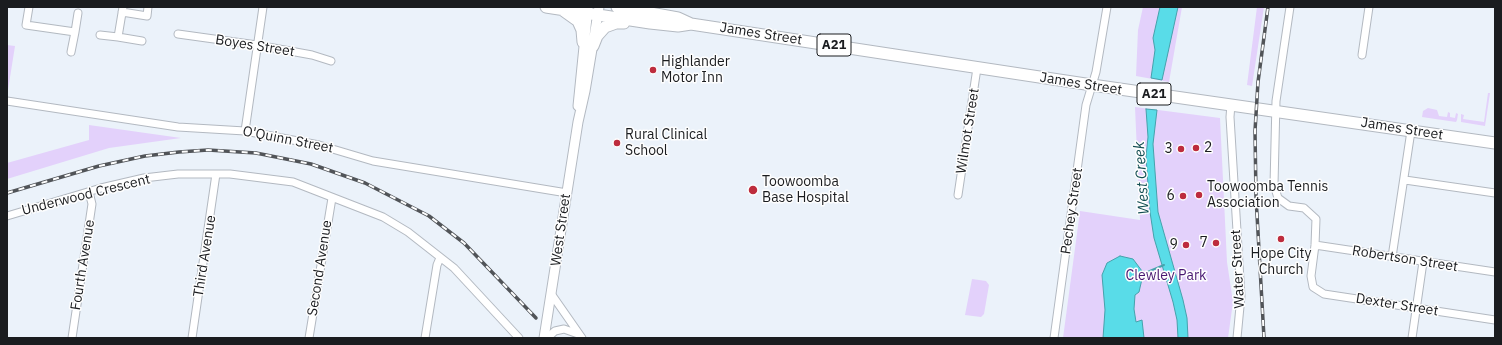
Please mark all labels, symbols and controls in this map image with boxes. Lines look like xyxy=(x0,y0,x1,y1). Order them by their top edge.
street label: James Street xyxy=(719,19,803,49)
street label: Boyes Street xyxy=(214,31,296,61)
road number: A21 xyxy=(817,34,851,56)
place label: Highlander Motor Inn xyxy=(661,54,730,86)
marker: Highlander Motor Inn xyxy=(648,65,658,75)
street label: James Street xyxy=(1039,69,1123,99)
road number: A21 xyxy=(1137,83,1171,105)
street label: Wilmot Street xyxy=(953,87,983,175)
street label: James Street xyxy=(1360,114,1444,144)
street label: O'Quinn Street xyxy=(241,123,335,157)
place label: Rural Clinical School xyxy=(625,127,707,160)
marker: Rural Clinical School xyxy=(612,138,622,148)
place label: 2 xyxy=(1204,140,1212,156)
water label: West Creek xyxy=(1130,141,1154,215)
place label: 3 xyxy=(1165,141,1173,157)
marker: 2 xyxy=(1191,143,1201,153)
marker: 3 xyxy=(1176,144,1186,154)
street label: Pechey Street xyxy=(1058,167,1086,255)
street label: Underwood Crescent xyxy=(20,171,152,219)
place label: Toowoomba Base Hospital xyxy=(762,174,849,206)
place label: Toowoomba Tennis Association xyxy=(1207,179,1328,212)
marker: Toowoomba Base Hospital xyxy=(747,184,759,196)
place label: 6 xyxy=(1167,188,1175,204)
marker: Toowoomba Tennis Association xyxy=(1194,190,1204,200)
marker: 6 xyxy=(1178,191,1188,201)
street label: West Street xyxy=(548,193,574,267)
street label: Third Avenue xyxy=(190,214,220,298)
street label: Fourth Avenue xyxy=(68,219,98,311)
street label: Second Avenue xyxy=(304,219,336,317)
street label: Water Street xyxy=(1228,229,1248,309)
marker: Hope City Church xyxy=(1276,234,1286,244)
place label: 7 xyxy=(1200,235,1208,251)
place label: 9 xyxy=(1170,237,1178,253)
marker: 7 xyxy=(1211,238,1221,248)
marker: 9 xyxy=(1181,240,1191,250)
street label: Robertson Street xyxy=(1351,242,1459,276)
place label: Hope City Church xyxy=(1251,246,1311,278)
park label: Clewley Park xyxy=(1126,268,1206,284)
street label: Dexter Street xyxy=(1355,290,1439,320)

